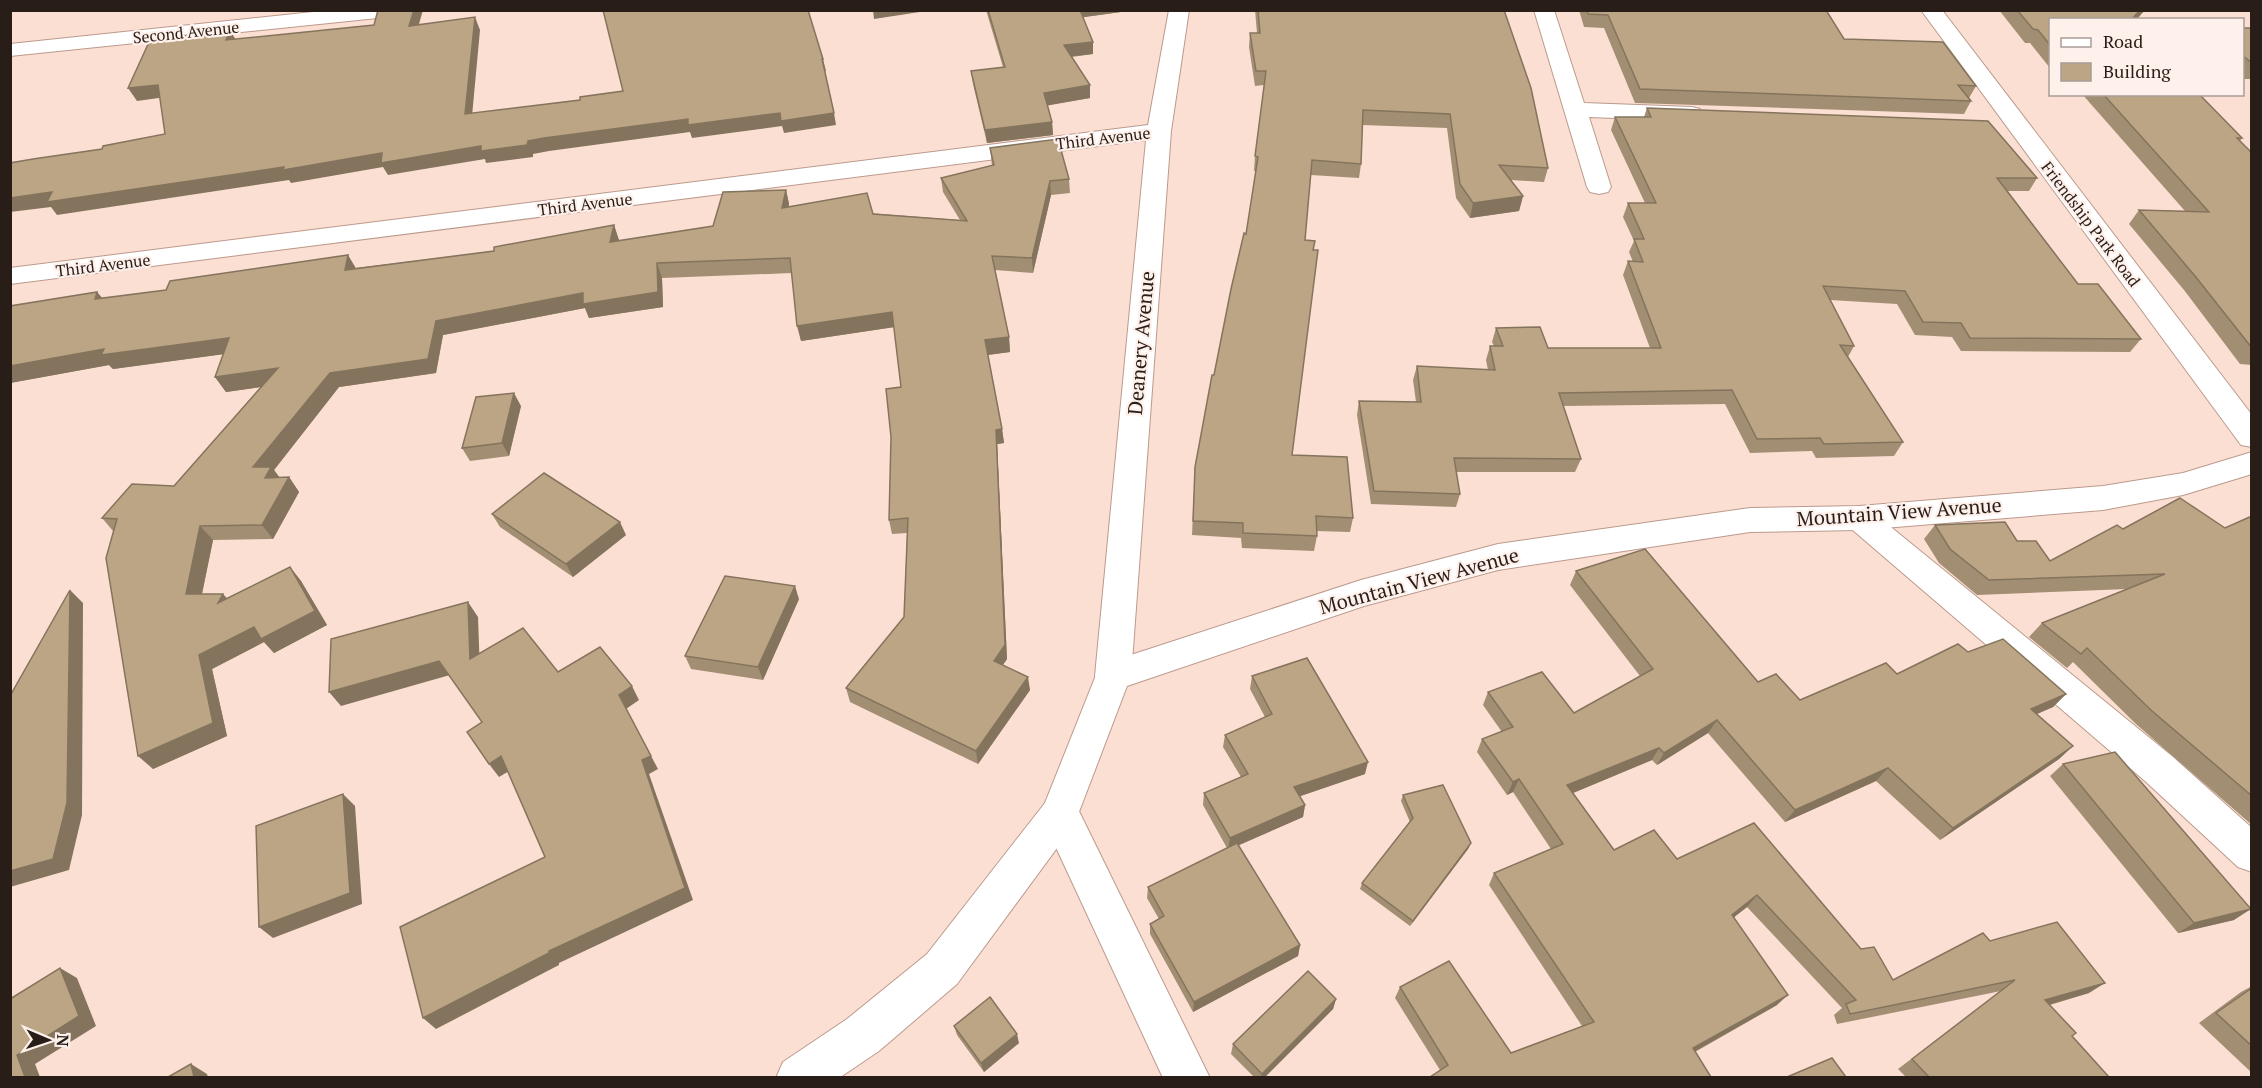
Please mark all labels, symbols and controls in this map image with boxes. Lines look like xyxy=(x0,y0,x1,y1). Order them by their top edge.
street label: Second Avenue xyxy=(132,15,240,49)
legend xyxy=(2049,18,2244,96)
text: Road xyxy=(2103,29,2143,53)
text: Building xyxy=(2103,59,2171,83)
street label: Third Avenue xyxy=(1054,121,1152,155)
street label: Friendship Park Road xyxy=(2037,157,2146,291)
street label: Third Avenue xyxy=(536,187,634,221)
street label: Third Avenue xyxy=(54,248,152,282)
street label: Deanery Avenue xyxy=(1121,270,1160,416)
street label: Mountain View Avenue xyxy=(1795,491,2003,532)
street label: Mountain View Avenue xyxy=(1316,541,1522,620)
north arrow xyxy=(18,1010,78,1070)
text: N xyxy=(52,1034,74,1047)

